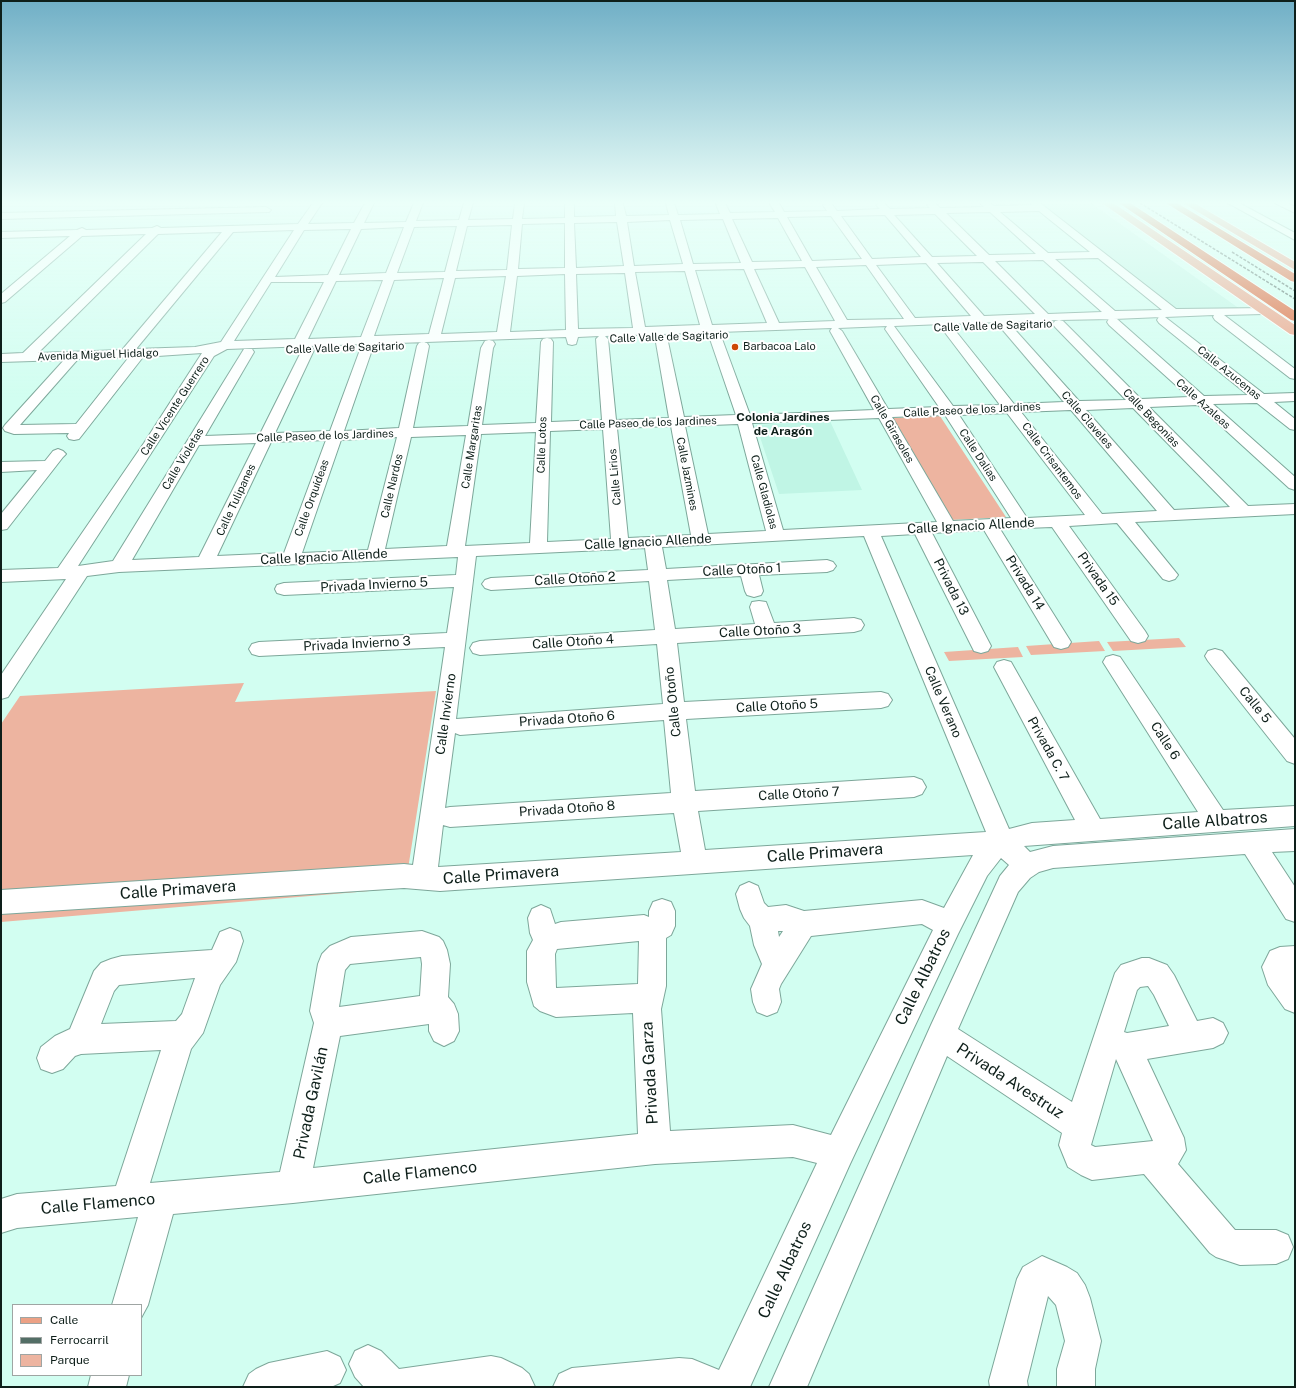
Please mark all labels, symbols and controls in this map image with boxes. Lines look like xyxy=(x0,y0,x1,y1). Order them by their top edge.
street label: Calle Valle de Sagitario xyxy=(933,317,1053,335)
street label: Calle Valle de Sagitario xyxy=(609,328,729,346)
street label: Calle Valle de Sagitario xyxy=(285,339,405,357)
place label: Barbacoa Lalo xyxy=(743,340,816,354)
marker: Barbacoa Lalo xyxy=(730,342,740,352)
street label: Calle Azucenas xyxy=(1194,343,1264,403)
street label: Avenida Miguel Hidalgo xyxy=(37,346,159,364)
street label: Calle Vicente Guerrero xyxy=(138,354,212,458)
street label: Calle Azaleas xyxy=(1173,376,1233,432)
street label: Calle Begonias xyxy=(1120,386,1182,450)
street label: Calle Claveles xyxy=(1058,389,1116,451)
street label: Calle Girasoles xyxy=(867,393,917,465)
street label: Calle Paseo de los Jardines xyxy=(903,400,1041,420)
street label: Calle Margaritas xyxy=(459,404,485,490)
district label: Colonia Jardines de Aragón xyxy=(736,410,830,438)
street label: Calle Paseo de los Jardines xyxy=(579,414,717,432)
street label: Calle Lotos xyxy=(534,416,550,474)
street label: Calle Crisantemos xyxy=(1019,420,1085,502)
street label: Calle Violetas xyxy=(159,426,207,492)
street label: Calle Dalias xyxy=(956,426,1000,484)
street label: Calle Paseo de los Jardines xyxy=(256,427,394,445)
street label: Calle Jazmines xyxy=(673,436,701,512)
street label: Calle Lirios xyxy=(606,448,624,506)
street label: Calle Nardos xyxy=(378,453,406,519)
street label: Calle Gladiolas xyxy=(748,453,780,531)
street label: Calle Orquídeas xyxy=(292,458,332,538)
street label: Calle Tulipanes xyxy=(214,462,258,538)
street label: Calle Ignacio Allende xyxy=(907,515,1035,537)
street label: Calle Ignacio Allende xyxy=(584,531,712,553)
street label: Calle Ignacio Allende xyxy=(260,546,388,568)
street label: Privada 15 xyxy=(1074,549,1122,609)
street label: Privada 14 xyxy=(1002,553,1048,613)
street label: Privada 13 xyxy=(930,556,972,618)
street label: Calle Otoño 1 xyxy=(702,560,782,580)
street label: Calle Otoño 2 xyxy=(534,569,616,589)
street label: Privada Invierno 5 xyxy=(320,574,428,596)
street label: Calle Otoño 3 xyxy=(719,621,801,641)
street label: Calle Otoño 4 xyxy=(532,631,614,653)
street label: Privada Invierno 3 xyxy=(303,633,411,655)
street label: Calle Verano xyxy=(921,664,965,740)
street label: Calle Otoño xyxy=(662,666,684,738)
street label: Calle Invierno xyxy=(433,672,459,756)
street label: Calle 5 xyxy=(1236,684,1274,726)
street label: Calle Otoño 5 xyxy=(736,696,818,716)
street label: Privada Otoño 6 xyxy=(519,708,615,730)
street label: Privada C. 7 xyxy=(1024,714,1072,784)
street label: Calle 6 xyxy=(1147,719,1183,763)
street label: Calle Otoño 7 xyxy=(758,784,840,804)
street label: Privada Otoño 8 xyxy=(518,798,616,820)
street label: Calle Albatros xyxy=(1162,808,1268,834)
street label: Calle Primavera xyxy=(766,839,884,867)
street label: Calle Primavera xyxy=(442,861,560,889)
street label: Calle Primavera xyxy=(119,876,237,904)
street label: Calle Albatros xyxy=(891,925,955,1029)
street label: Privada Garza xyxy=(638,1021,662,1125)
street label: Privada Avestruz xyxy=(953,1039,1067,1123)
street label: Privada Gavilán xyxy=(290,1045,332,1161)
street label: Calle Flamenco xyxy=(362,1157,478,1189)
street label: Calle Flamenco xyxy=(40,1189,156,1219)
street label: Calle Albatros xyxy=(754,1218,816,1322)
legend xyxy=(12,1304,142,1376)
text: Calle xyxy=(50,1313,78,1327)
text: Ferrocarril xyxy=(50,1333,109,1347)
text: Parque xyxy=(50,1353,90,1367)

